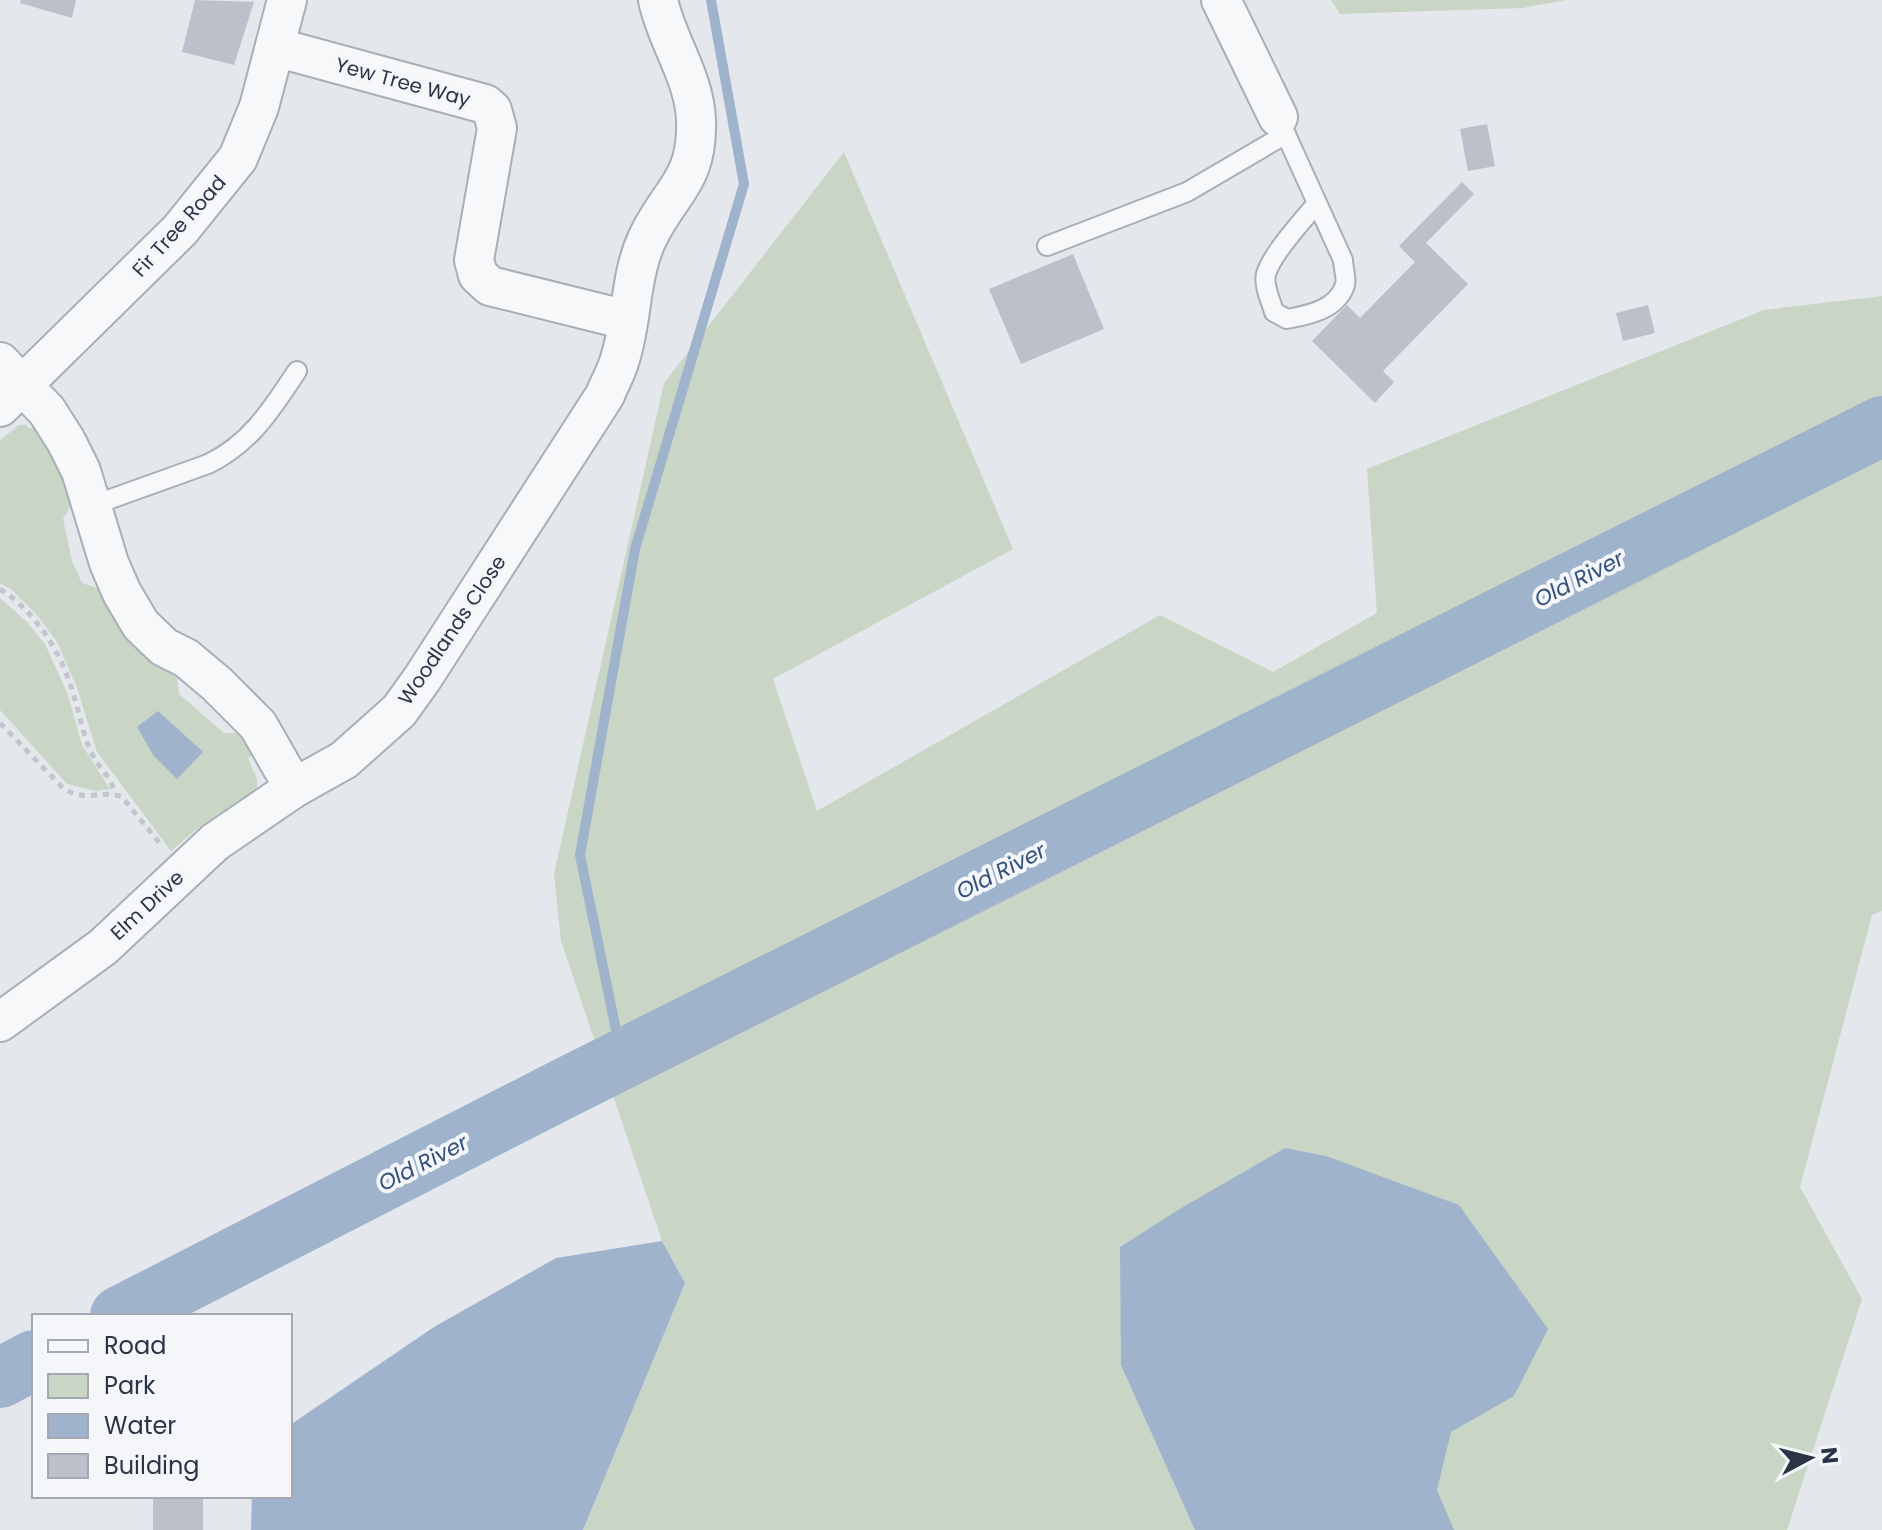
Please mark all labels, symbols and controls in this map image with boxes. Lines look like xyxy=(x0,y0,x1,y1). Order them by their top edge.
street label: Yew Tree Way xyxy=(332,51,474,113)
street label: Fir Tree Road xyxy=(126,169,232,283)
water label: Old River xyxy=(1529,543,1630,615)
street label: Woodlands Close xyxy=(391,550,513,710)
water label: Old River xyxy=(951,835,1052,907)
street label: Elm Drive xyxy=(104,864,190,946)
water label: Old River xyxy=(373,1127,474,1199)
legend xyxy=(32,1314,292,1498)
text: Road xyxy=(104,1329,166,1362)
text: Park xyxy=(104,1369,156,1402)
text: Water xyxy=(104,1409,176,1442)
north arrow xyxy=(1770,1418,1850,1498)
text: N xyxy=(1813,1446,1846,1466)
text: Building xyxy=(104,1449,200,1482)

